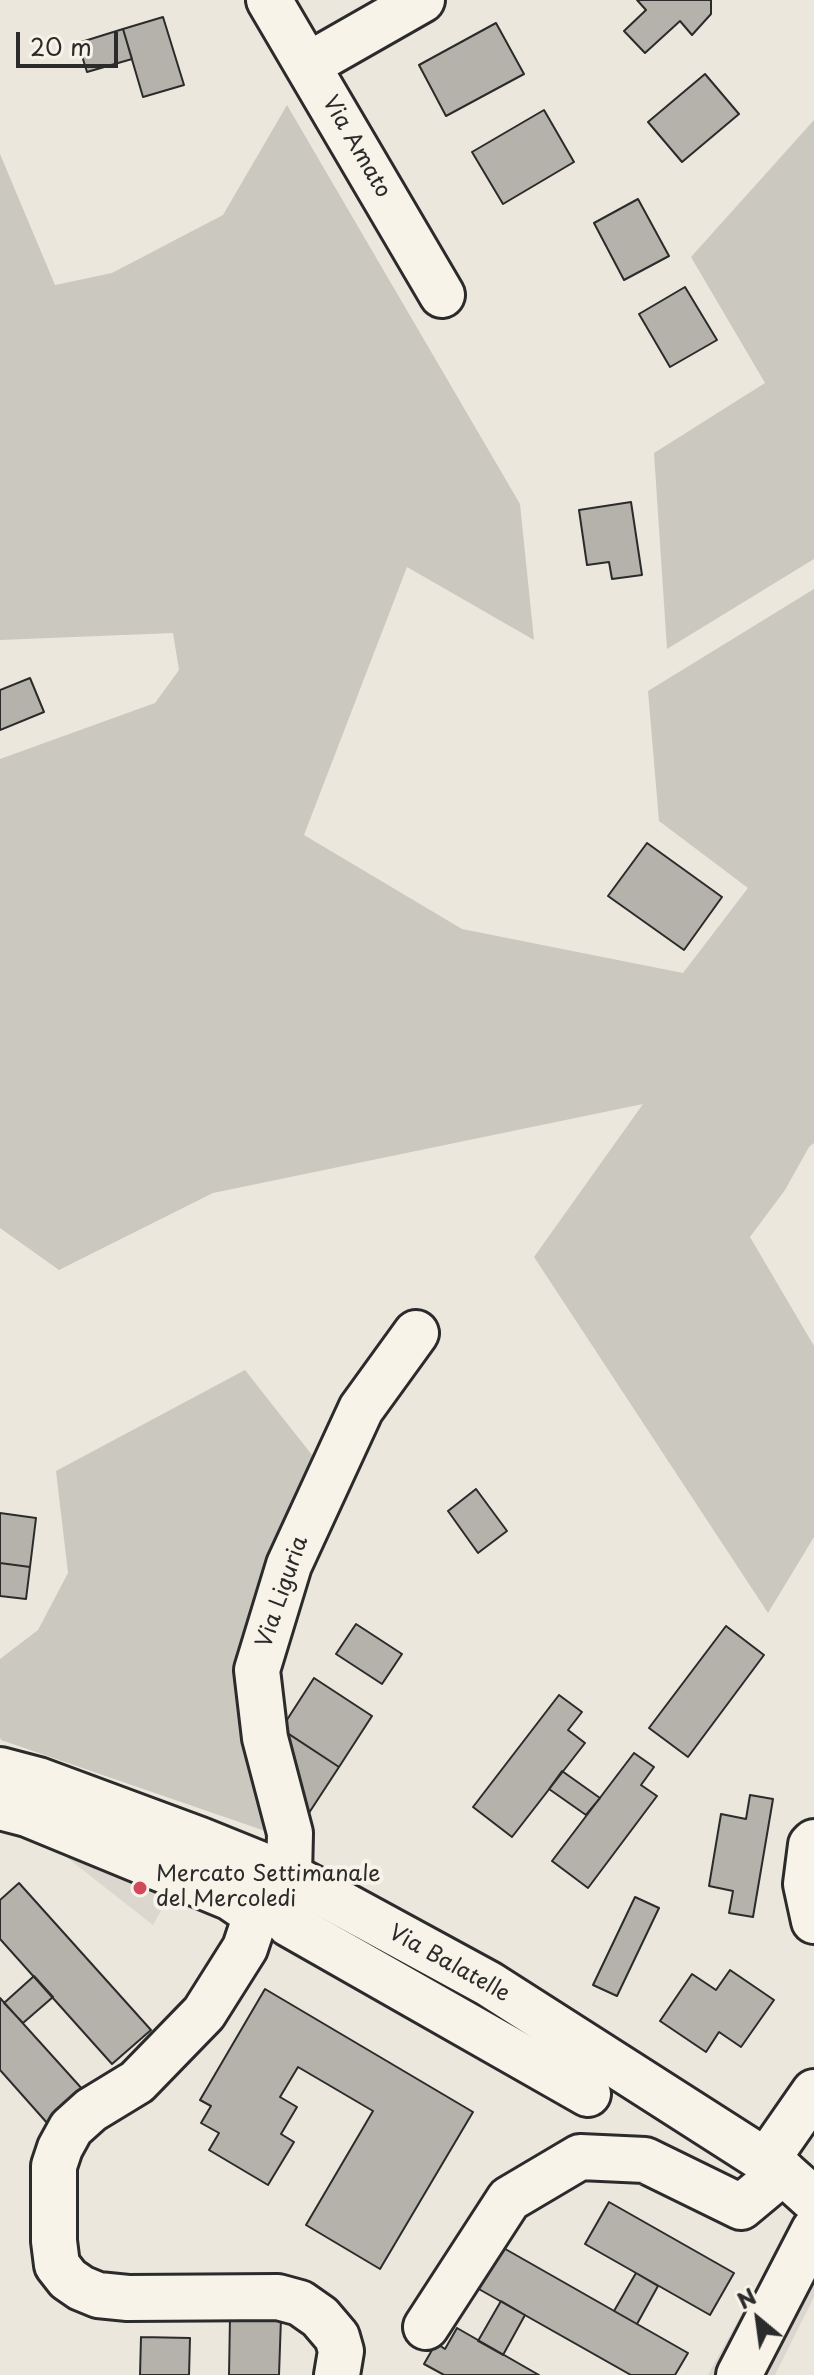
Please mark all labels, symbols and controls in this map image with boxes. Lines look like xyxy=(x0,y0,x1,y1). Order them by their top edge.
scale bar xyxy=(20,16,122,66)
text: 20 m xyxy=(30,28,92,64)
street label: Via Amato xyxy=(316,91,396,203)
street label: Via Liguria xyxy=(252,1533,314,1651)
place label: Mercato Settimanale del Mercoledi xyxy=(156,1862,381,1914)
marker: Mercato Settimanale del Mercoledi xyxy=(131,1879,149,1897)
street label: Via Balatelle xyxy=(384,1920,514,2008)
north arrow xyxy=(718,2279,798,2359)
text: N xyxy=(730,2279,762,2316)

